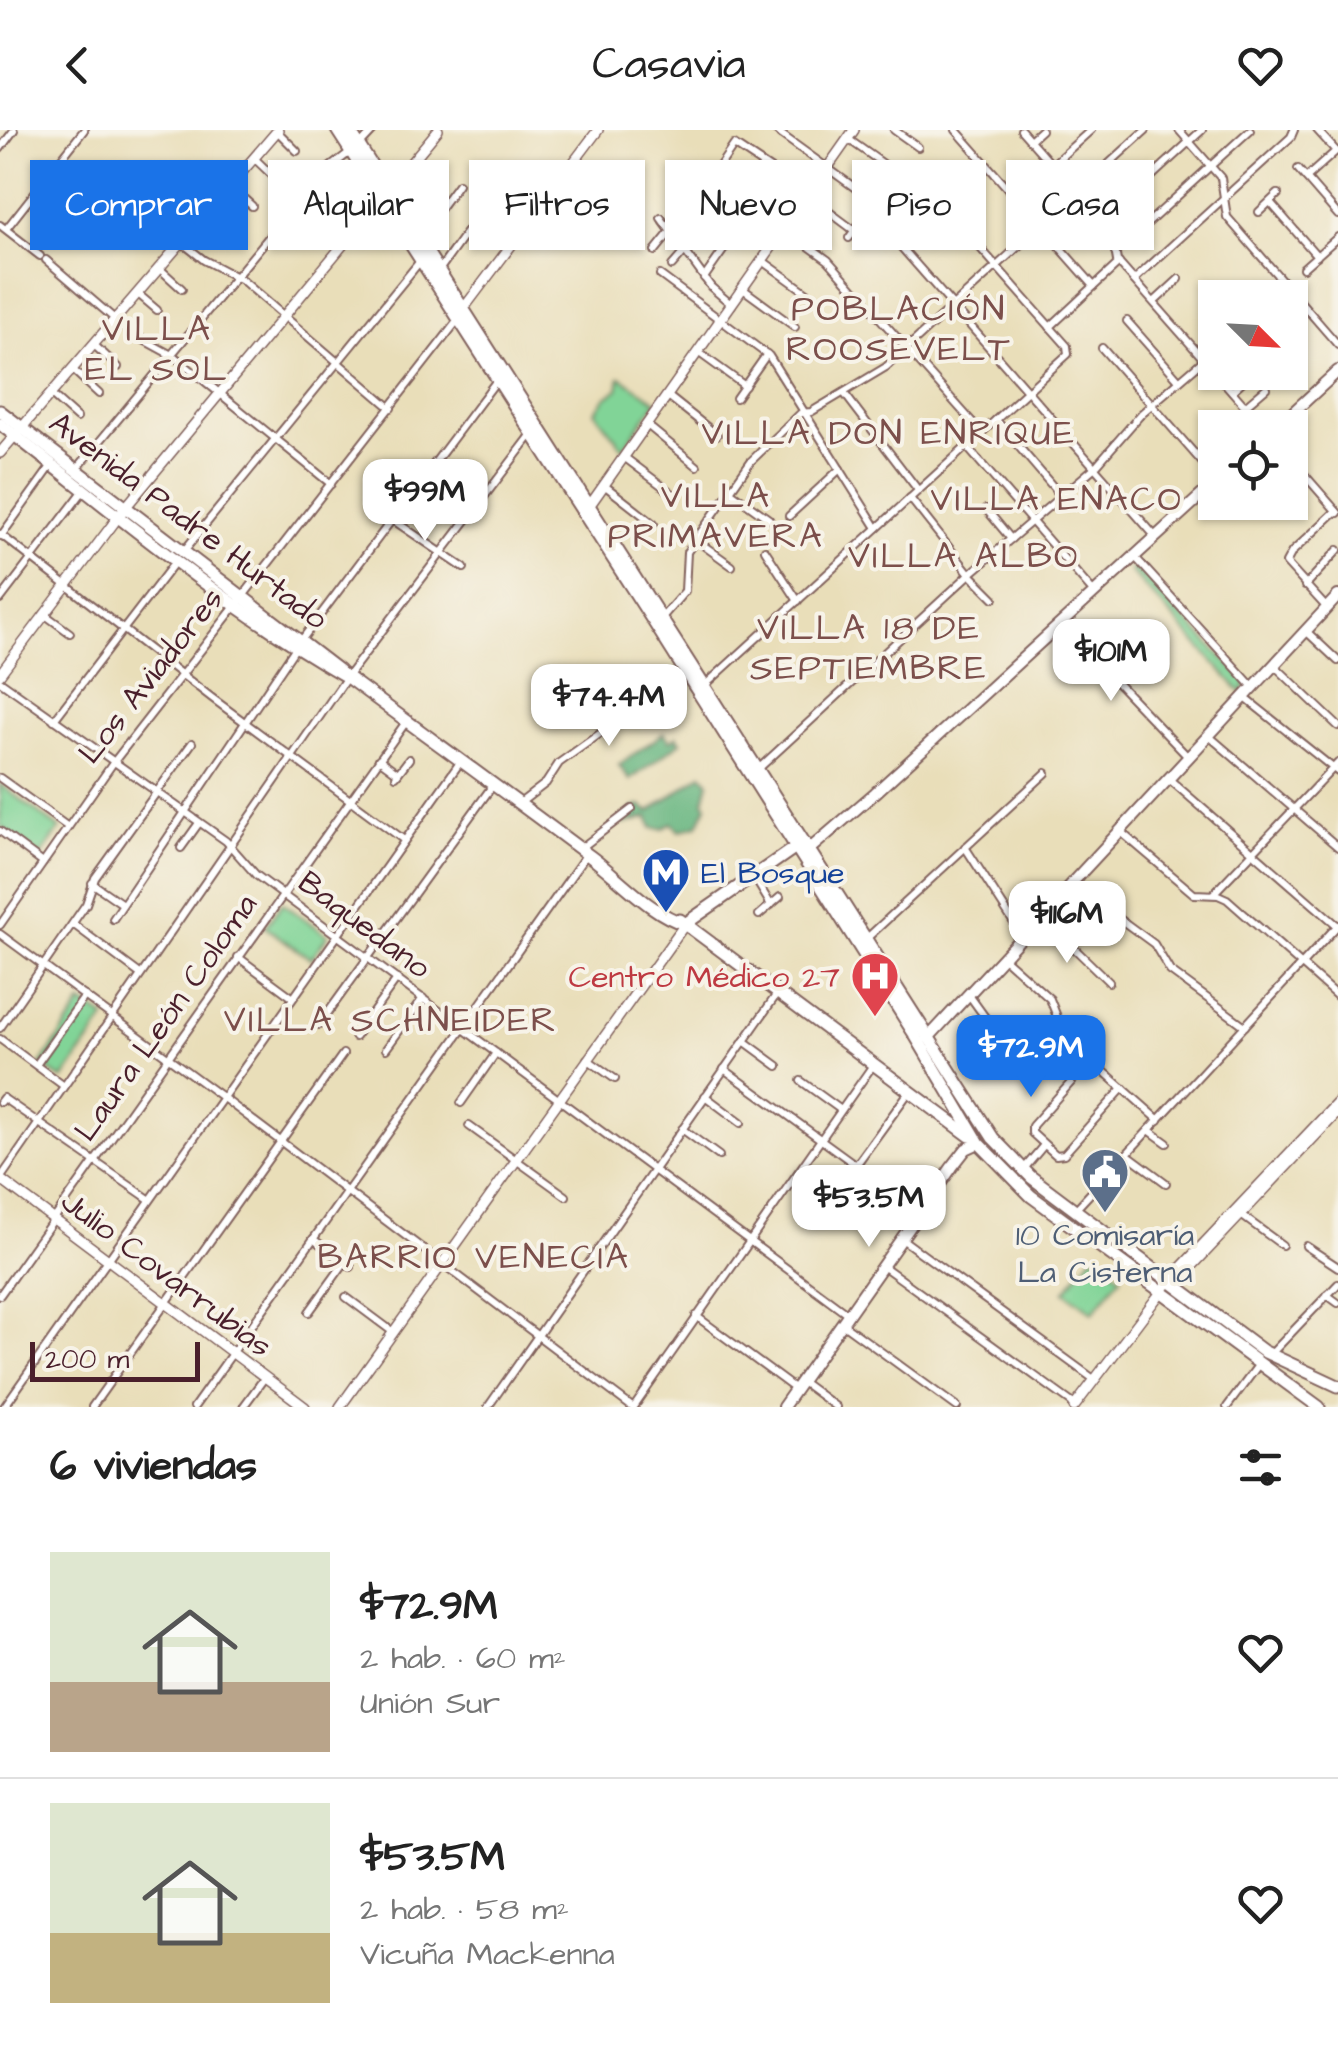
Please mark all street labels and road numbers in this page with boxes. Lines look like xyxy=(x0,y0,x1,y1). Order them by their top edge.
street label: Avenida Padre Hurtado xyxy=(39,401,337,641)
street label: Los Aviadores xyxy=(68,578,234,774)
street label: Baquedano xyxy=(288,860,440,990)
street label: Laura León Coloma xyxy=(64,885,269,1151)
street label: Julio Covarrubias xyxy=(51,1180,281,1369)

